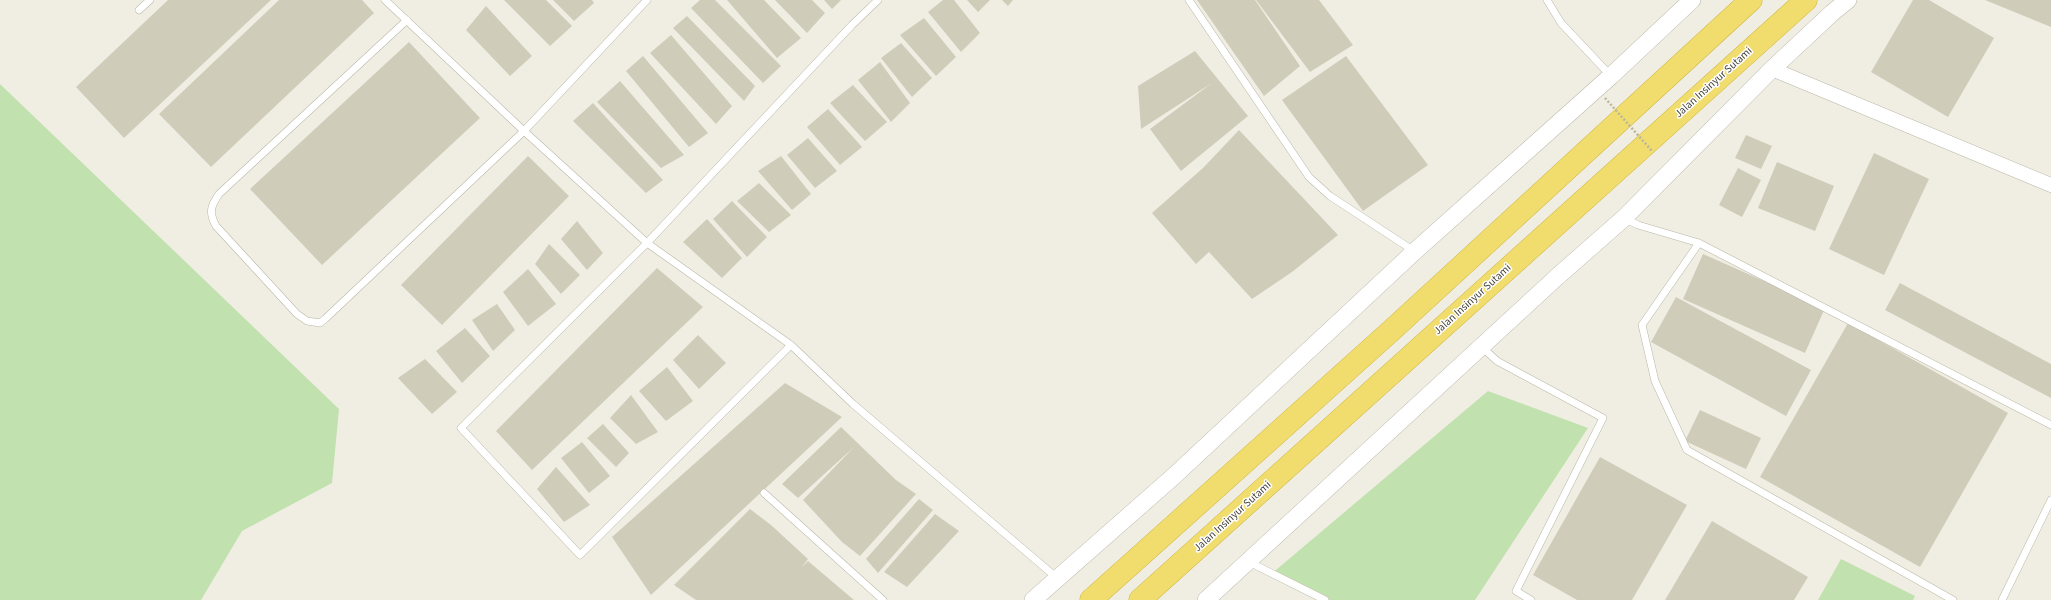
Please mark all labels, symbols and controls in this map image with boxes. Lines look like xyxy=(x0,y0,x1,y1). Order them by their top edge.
street label: Jalan Insinyur Sutami xyxy=(1673,45,1755,121)
street label: Jalan Insinyur Sutami xyxy=(1432,262,1514,338)
street label: Jalan Insinyur Sutami xyxy=(1192,479,1274,555)

